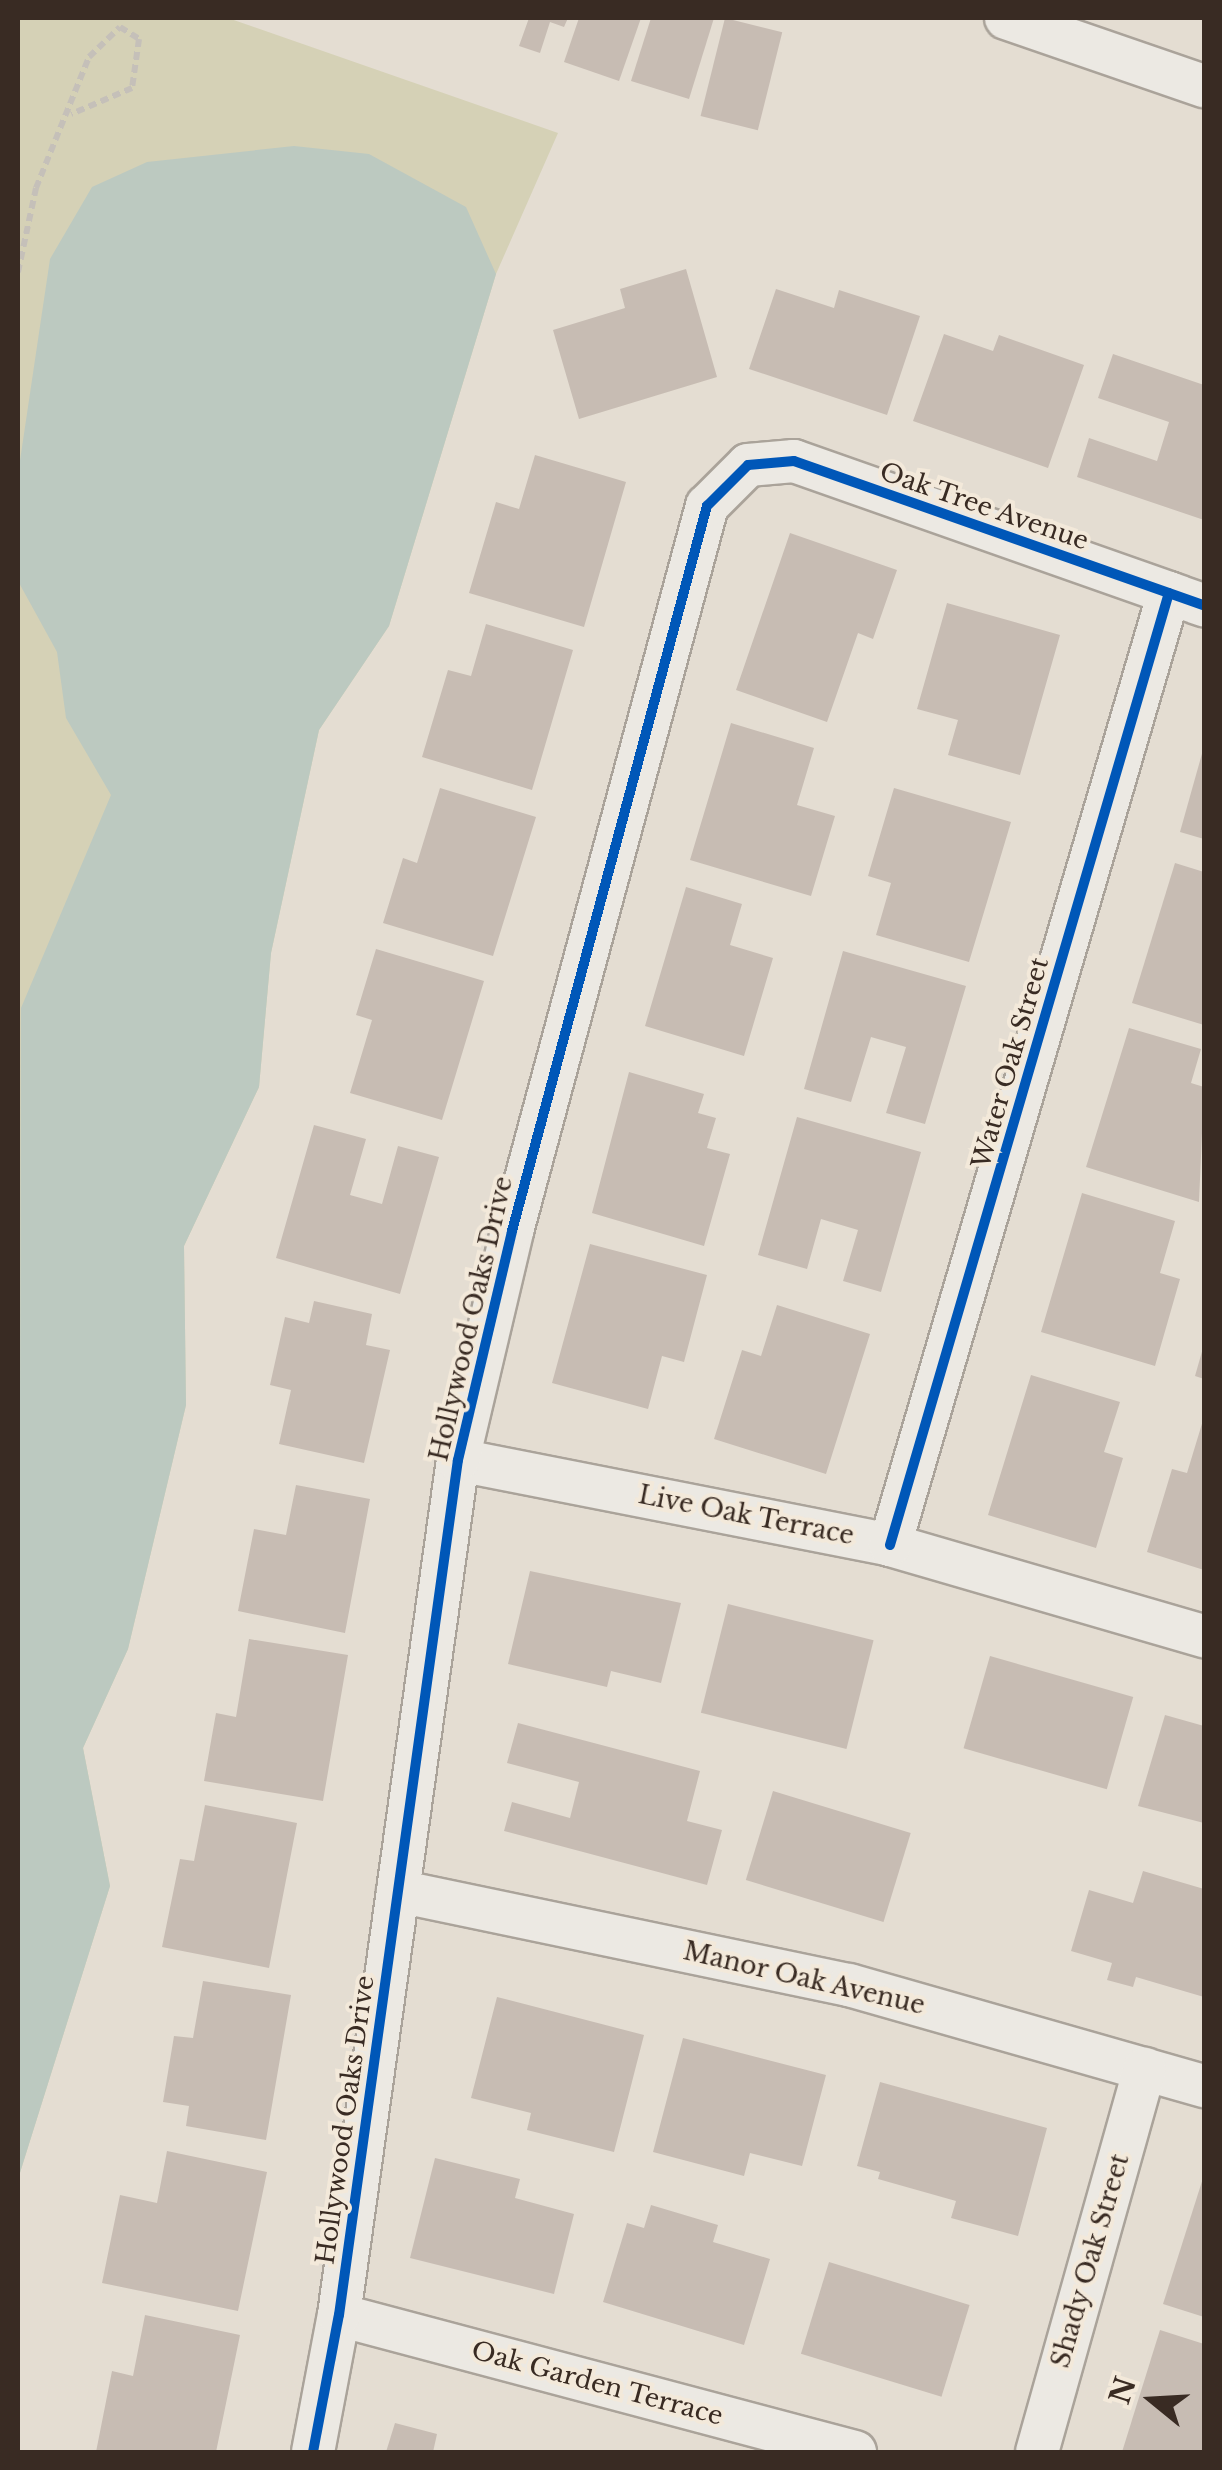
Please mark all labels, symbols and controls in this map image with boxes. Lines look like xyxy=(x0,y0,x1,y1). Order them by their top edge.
street label: Oak Tree Avenue xyxy=(875,457,1093,557)
street label: Water Oak Street xyxy=(966,954,1056,1172)
street label: Hollywood Oaks Drive xyxy=(425,1174,519,1464)
street label: Live Oak Terrace xyxy=(635,1480,857,1552)
street label: Manor Oak Avenue xyxy=(679,1936,929,2022)
street label: Hollywood Oaks Drive xyxy=(311,1974,381,2266)
street label: Shady Oak Street xyxy=(1046,2150,1136,2372)
street label: Oak Garden Terrace xyxy=(468,2336,726,2432)
north arrow xyxy=(1102,2350,1202,2450)
text: N xyxy=(1102,2373,1144,2409)

